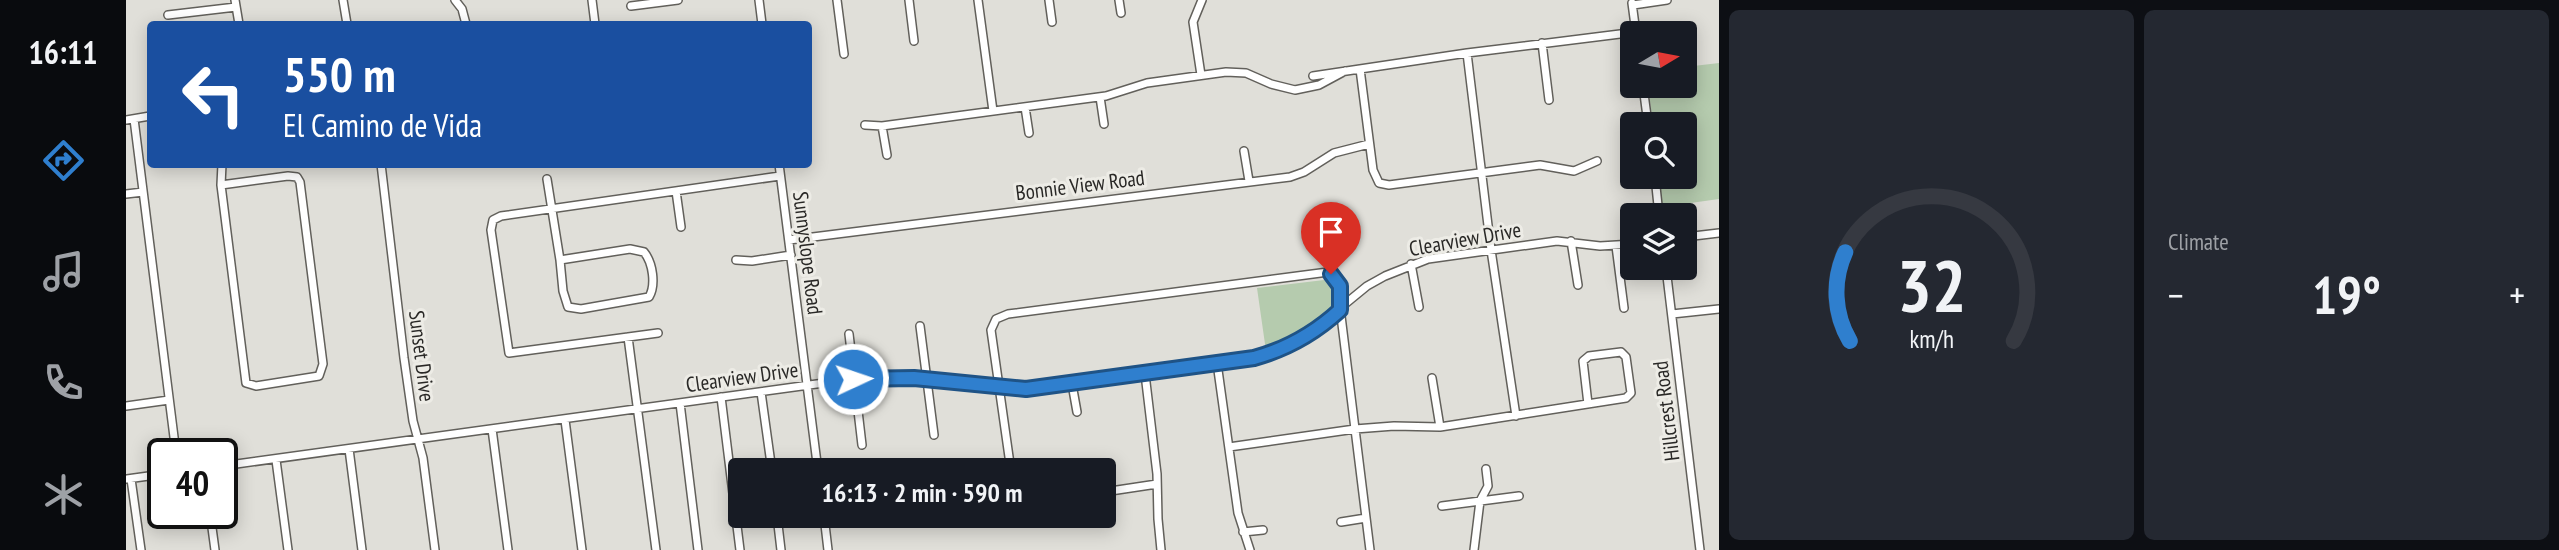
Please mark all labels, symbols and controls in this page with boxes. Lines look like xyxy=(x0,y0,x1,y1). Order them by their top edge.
north arrow xyxy=(1620,21,1698,98)
map controls xyxy=(1620,21,1697,280)
text: 16:11 xyxy=(28,31,98,73)
text: 550 m xyxy=(283,42,396,106)
icon: left xyxy=(168,49,259,140)
text: El Camino de Vida xyxy=(283,104,482,146)
button: search xyxy=(1620,112,1697,189)
icon: directions xyxy=(39,136,88,185)
street label: Bonnie View Road xyxy=(1014,164,1146,206)
street label: Sunnyslope Road xyxy=(787,190,829,316)
pin xyxy=(1301,202,1361,274)
button: layers xyxy=(1620,203,1697,280)
icon: arrive xyxy=(1312,213,1350,251)
street label: Clearview Drive xyxy=(1407,216,1523,262)
text: Climate xyxy=(2168,227,2229,256)
text: 32 xyxy=(1897,237,1966,331)
icon: music xyxy=(39,247,88,296)
text: 19° xyxy=(2312,261,2381,328)
text: − xyxy=(2168,270,2184,319)
text: + xyxy=(2509,270,2525,319)
street label: Sunset Drive xyxy=(403,309,441,403)
text: km/h xyxy=(1909,323,1954,355)
position arrow xyxy=(816,342,890,416)
street label: Clearview Drive xyxy=(684,356,800,398)
icon: phone xyxy=(39,358,88,407)
street label: Hillcrest Road xyxy=(1646,359,1686,463)
speed limit sign: 40 xyxy=(147,438,238,529)
icon: climate xyxy=(39,470,88,519)
text: 16:13 · 2 min · 590 m xyxy=(822,476,1022,509)

